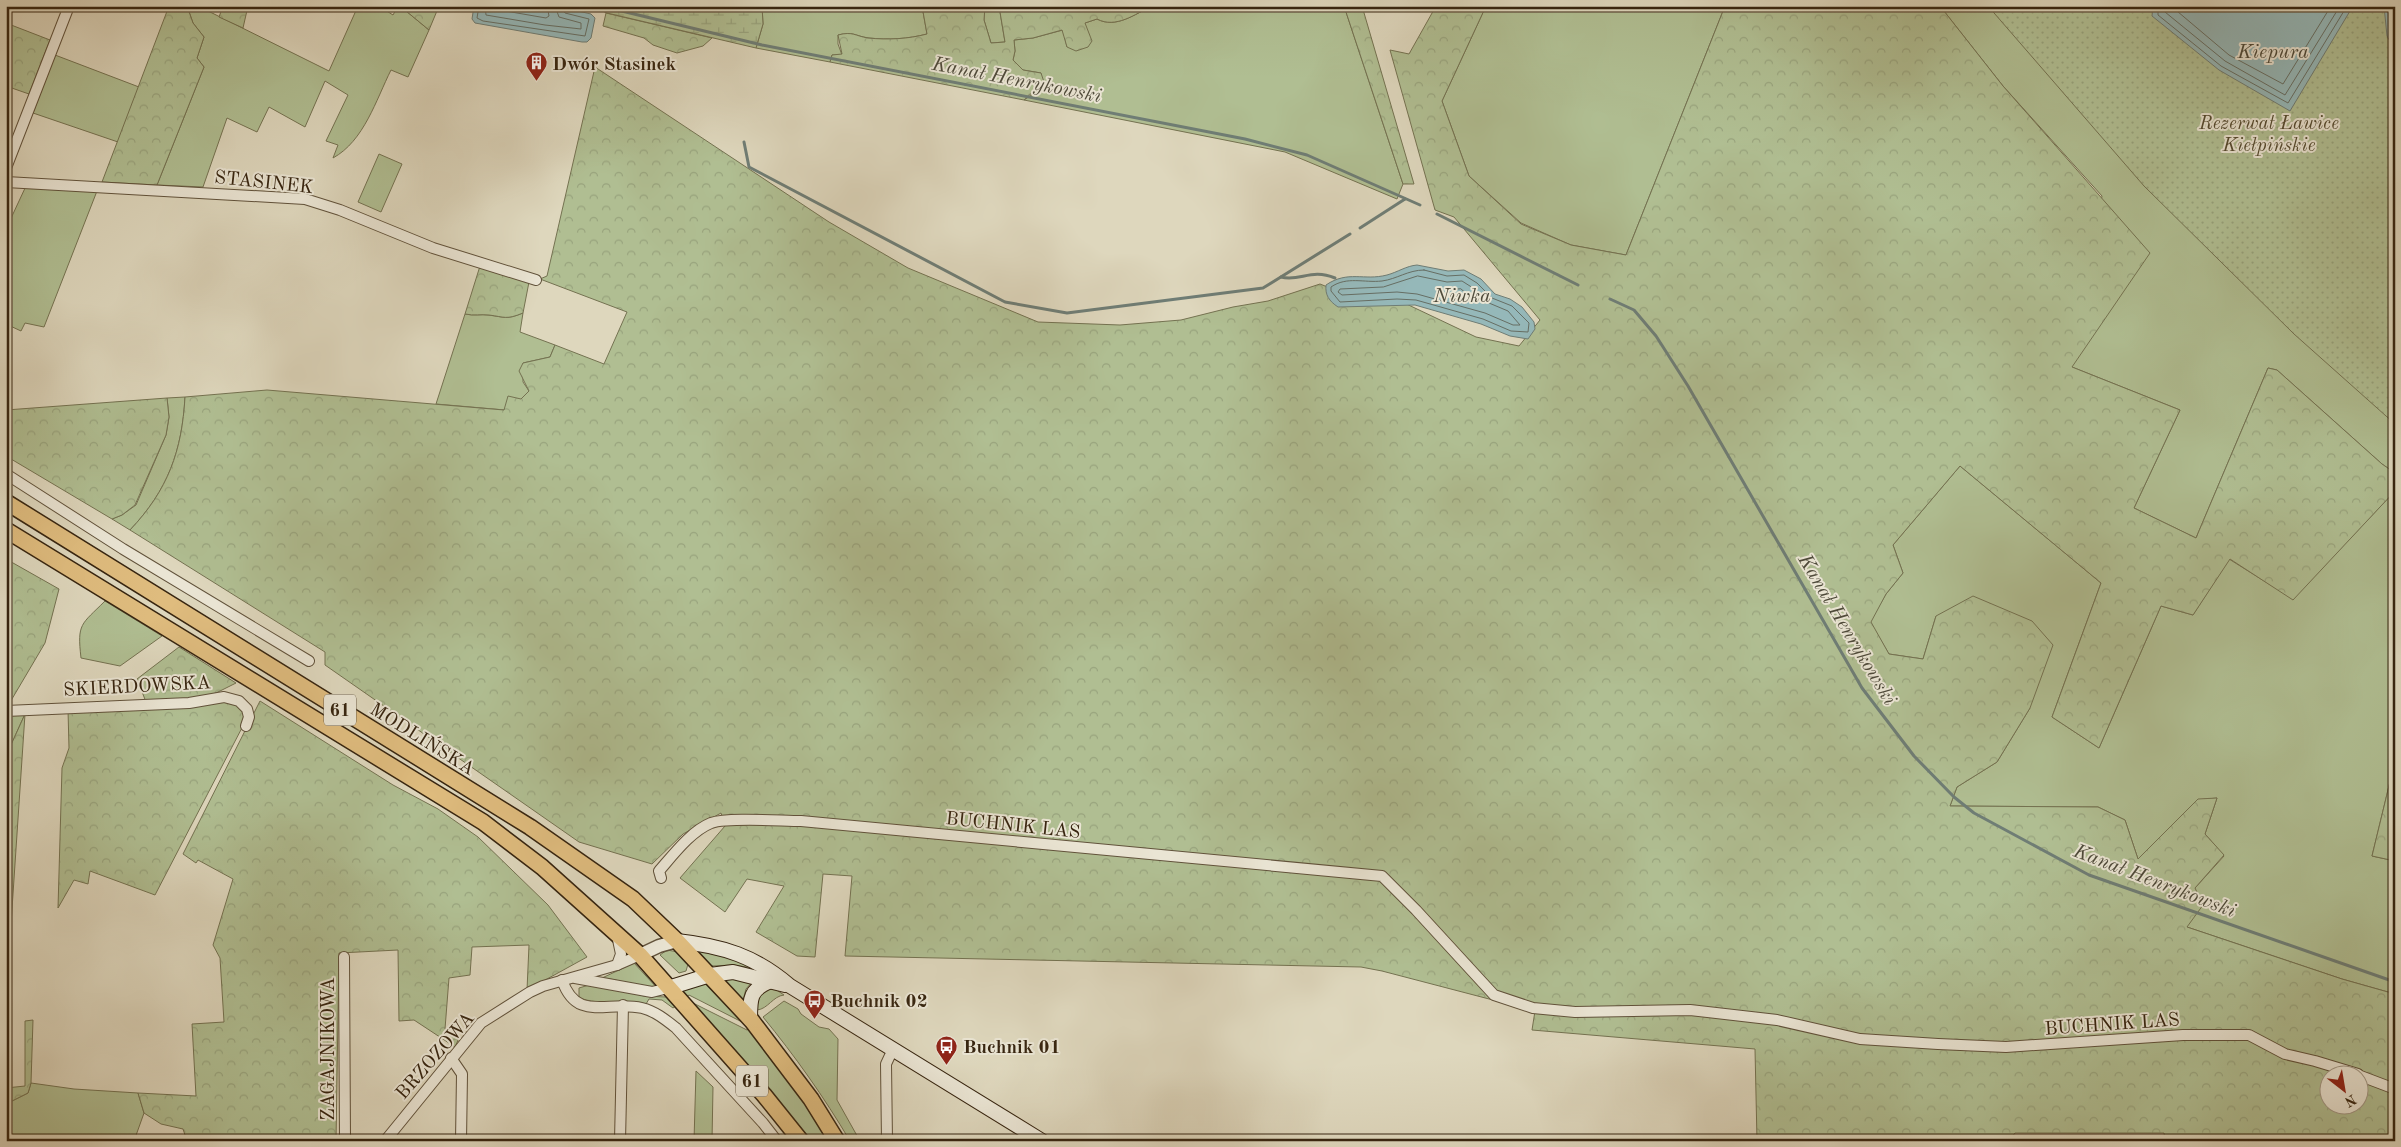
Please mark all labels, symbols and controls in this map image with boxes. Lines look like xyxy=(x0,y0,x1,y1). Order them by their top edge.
water label: Kiepura xyxy=(2236,43,2309,63)
building icon: Dwór Stasinek xyxy=(524,51,548,82)
water label: Kanał Henrykowski xyxy=(929,55,1103,107)
place label: Dwór Stasinek xyxy=(552,56,676,75)
park label: Rezerwat Ławice Kiełpińskie xyxy=(2198,115,2339,156)
street label: STASINEK xyxy=(213,169,314,198)
water label: Niwka xyxy=(1432,287,1491,307)
water label: Kanał Henrykowski xyxy=(1793,550,1899,709)
street label: SKIERDOWSKA xyxy=(63,674,212,701)
road number: 61 xyxy=(324,694,356,726)
street label: MODLIŃSKA xyxy=(366,696,480,780)
street label: BUCHNIK LAS xyxy=(944,810,1081,843)
water label: Kanał Henrykowski xyxy=(2069,841,2239,922)
street label: ZAGAJNIKOWA xyxy=(320,977,339,1121)
bus stop icon: Buchnik 02 xyxy=(802,988,826,1019)
place label: Buchnik 02 xyxy=(830,993,928,1012)
street label: BRZOZOWA xyxy=(393,1009,479,1104)
street label: BUCHNIK LAS xyxy=(2044,1011,2180,1040)
bus stop icon: Buchnik 01 xyxy=(935,1034,959,1065)
place label: Buchnik 01 xyxy=(963,1039,1061,1058)
north arrow xyxy=(2318,1064,2368,1114)
road number: 61 xyxy=(736,1066,768,1096)
text: N xyxy=(2342,1092,2358,1109)

